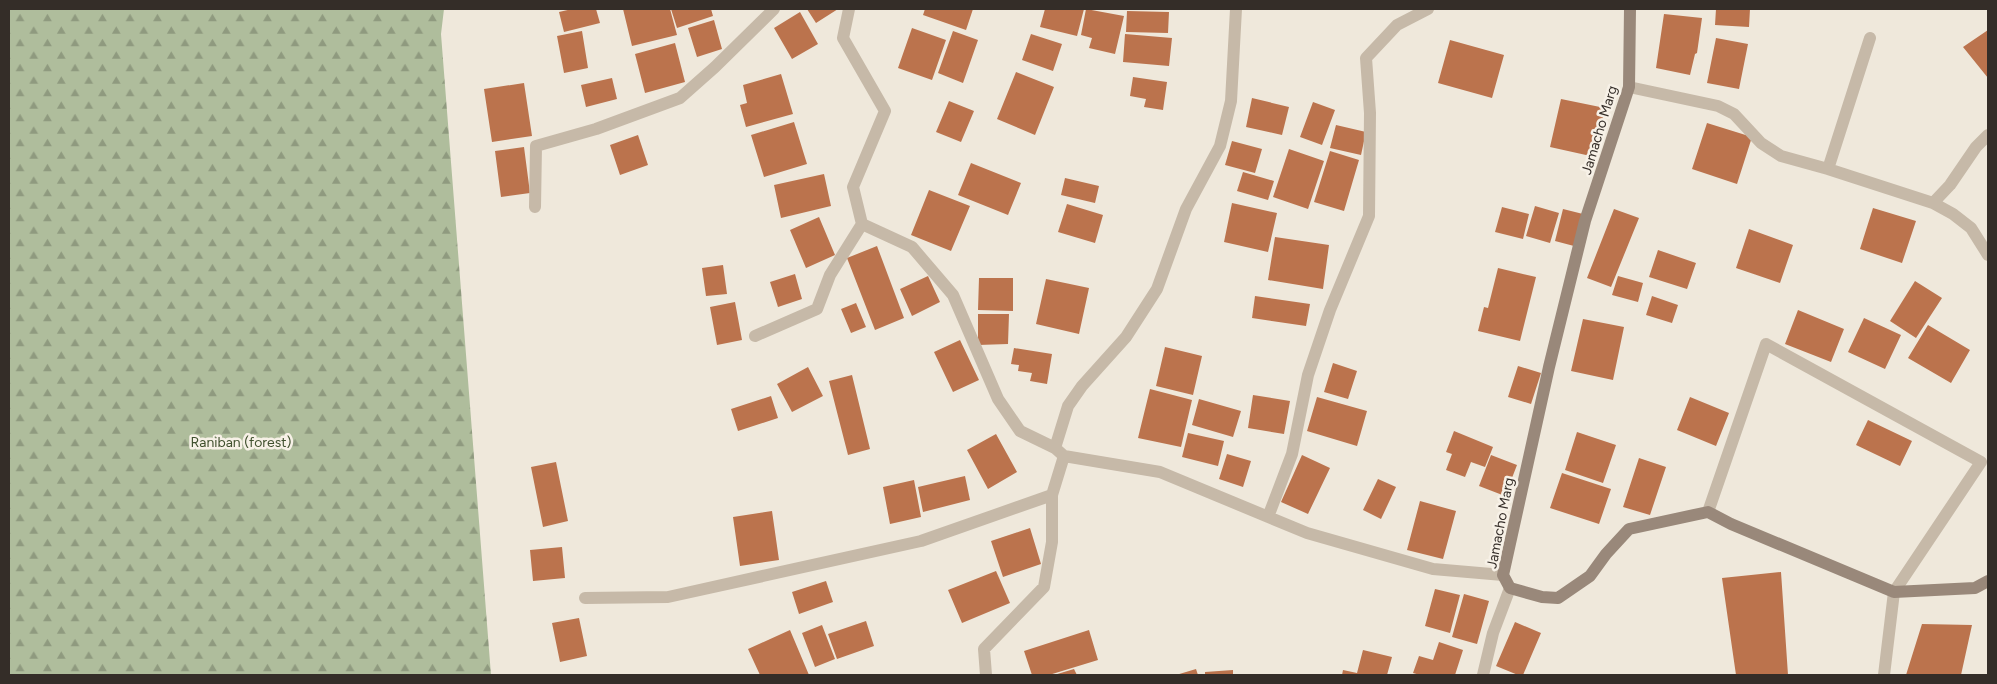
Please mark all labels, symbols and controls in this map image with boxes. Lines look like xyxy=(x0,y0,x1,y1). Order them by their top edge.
street label: Jamacho Marg xyxy=(1578,84,1621,177)
park label: Raniban (forest) xyxy=(191,434,291,451)
street label: Jamacho Marg xyxy=(1483,476,1518,570)

